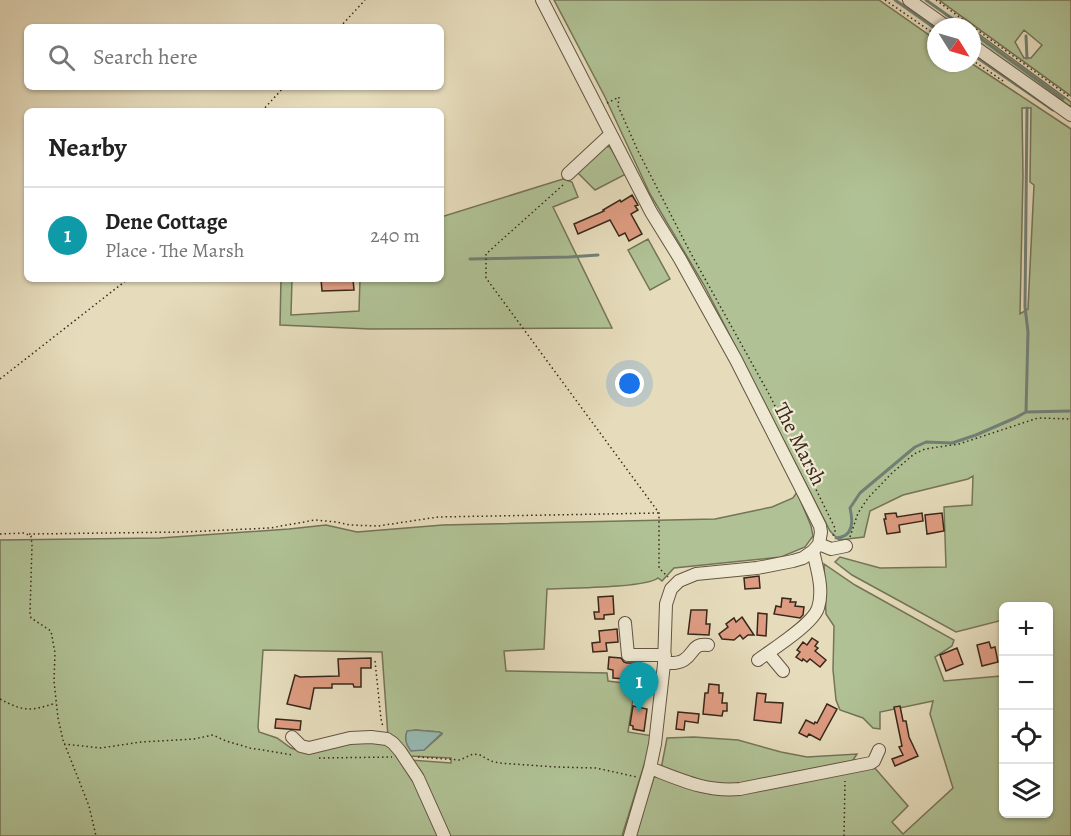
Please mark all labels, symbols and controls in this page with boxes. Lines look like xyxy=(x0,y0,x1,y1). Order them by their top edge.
north arrow xyxy=(927,18,981,72)
search box xyxy=(24,24,444,90)
icon: search xyxy=(45,41,78,74)
text: Search here xyxy=(93,42,198,72)
text: Nearby xyxy=(48,130,127,165)
text: Dene Cottage xyxy=(105,207,228,237)
text: 1 xyxy=(64,222,71,249)
text: 240 m xyxy=(370,222,420,249)
text: Place · The Marsh xyxy=(105,237,244,264)
your location xyxy=(615,369,644,398)
street label: The Marsh xyxy=(767,398,833,490)
map controls xyxy=(999,602,1053,818)
button: + xyxy=(999,602,1053,656)
button: − xyxy=(999,656,1053,710)
pin: 1 xyxy=(620,662,658,712)
button: locate xyxy=(999,710,1053,764)
button: layers xyxy=(999,764,1053,818)

